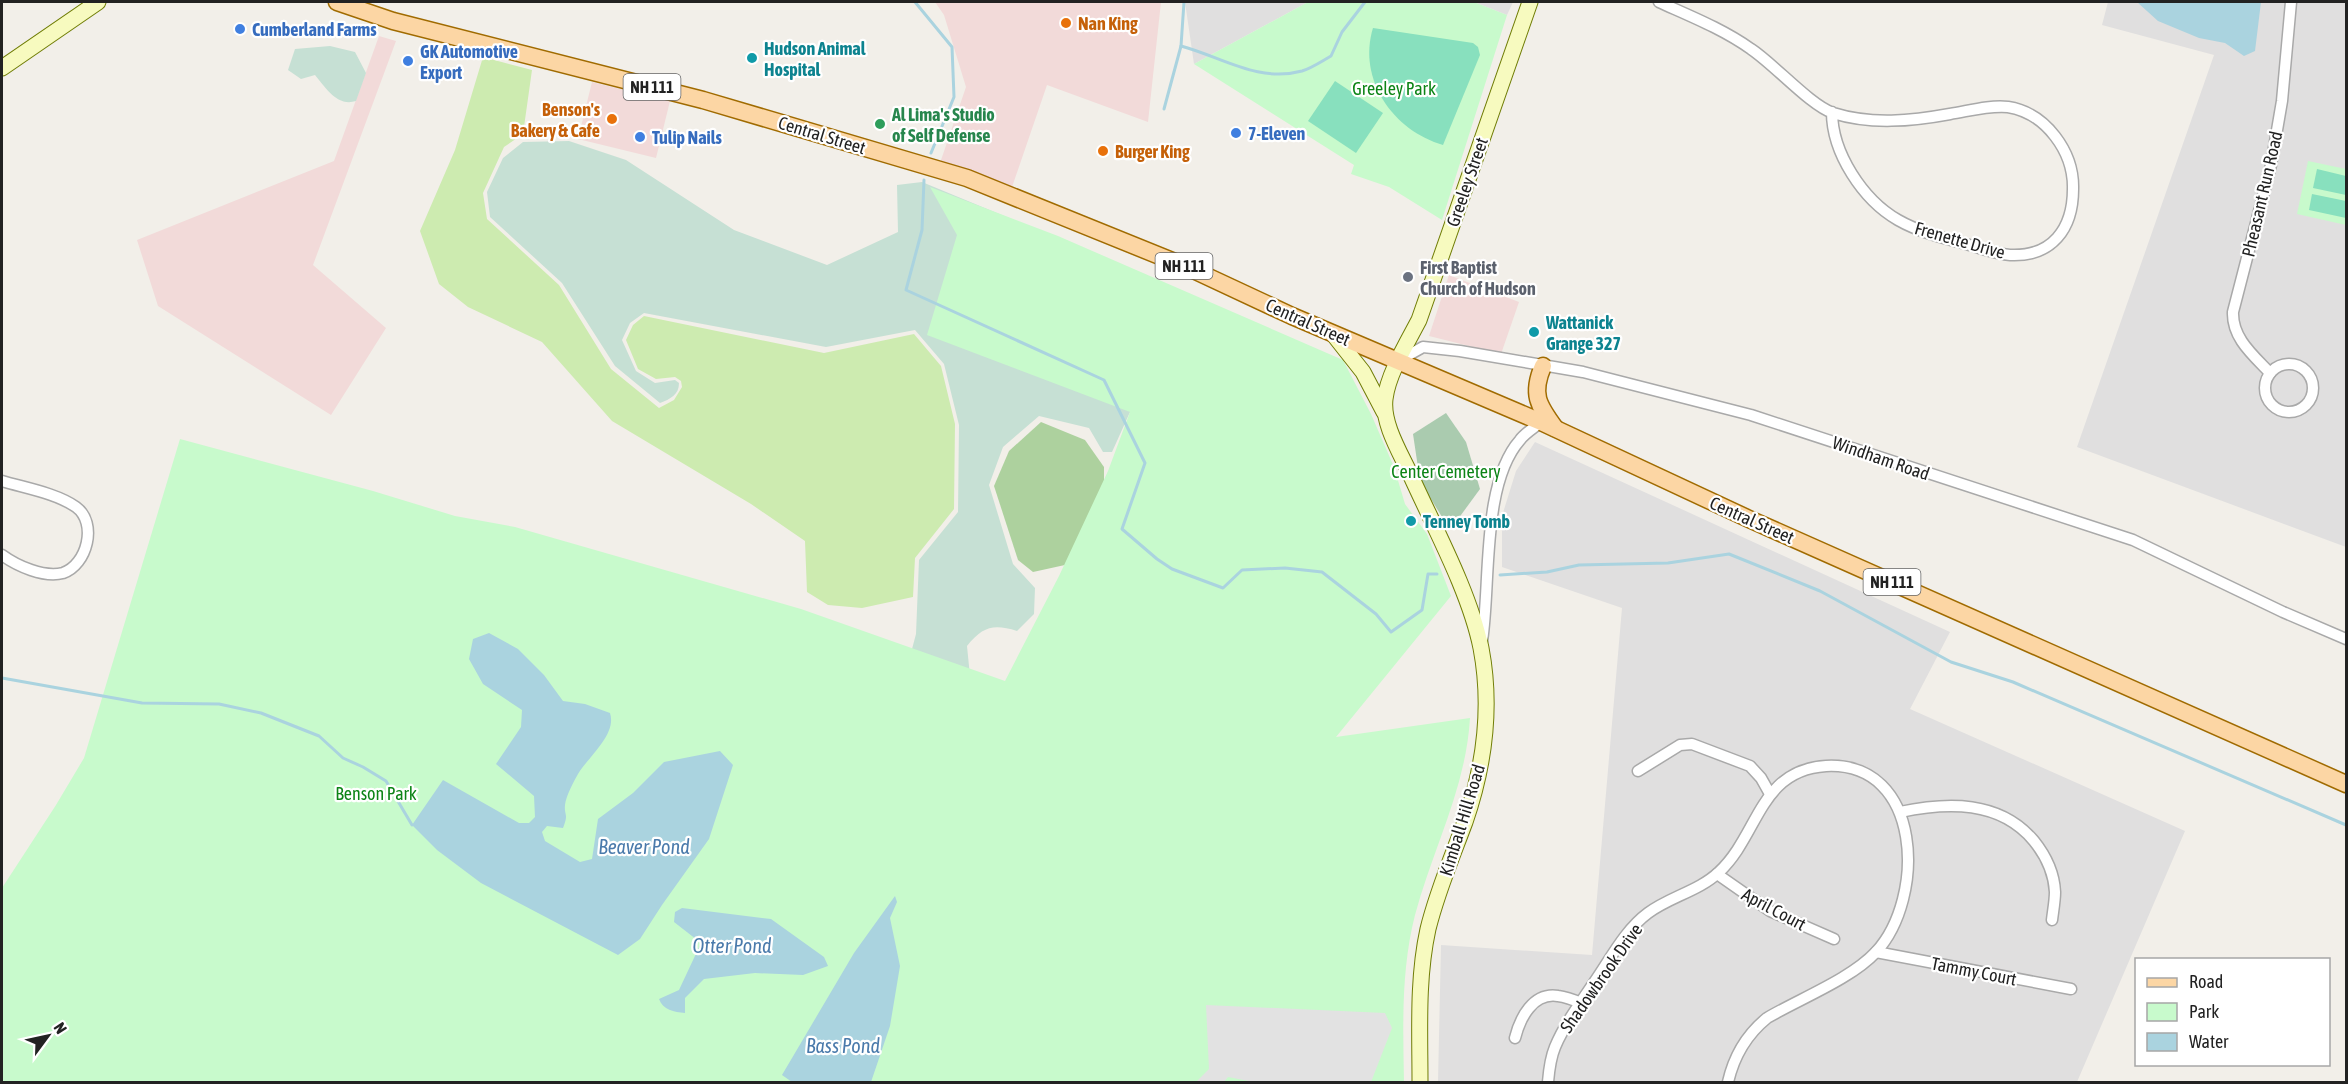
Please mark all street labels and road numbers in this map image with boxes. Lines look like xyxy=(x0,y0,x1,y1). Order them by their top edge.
road number: NH 111 xyxy=(624,74,680,100)
street label: Central Street xyxy=(776,112,868,158)
street label: Pheasant Run Road xyxy=(2237,129,2287,259)
street label: Greeley Street xyxy=(1442,135,1492,229)
street label: Frenette Drive xyxy=(1912,217,2008,263)
road number: NH 111 xyxy=(1156,253,1212,279)
street label: Central Street xyxy=(1263,294,1353,350)
street label: Windham Road xyxy=(1830,432,1932,484)
street label: Central Street xyxy=(1707,492,1797,548)
road number: NH 111 xyxy=(1864,569,1920,595)
street label: Kimball Hill Road xyxy=(1435,762,1489,878)
street label: April Court xyxy=(1738,883,1810,935)
street label: Shadowbrook Drive xyxy=(1556,919,1646,1037)
street label: Tammy Court xyxy=(1930,952,2018,990)

